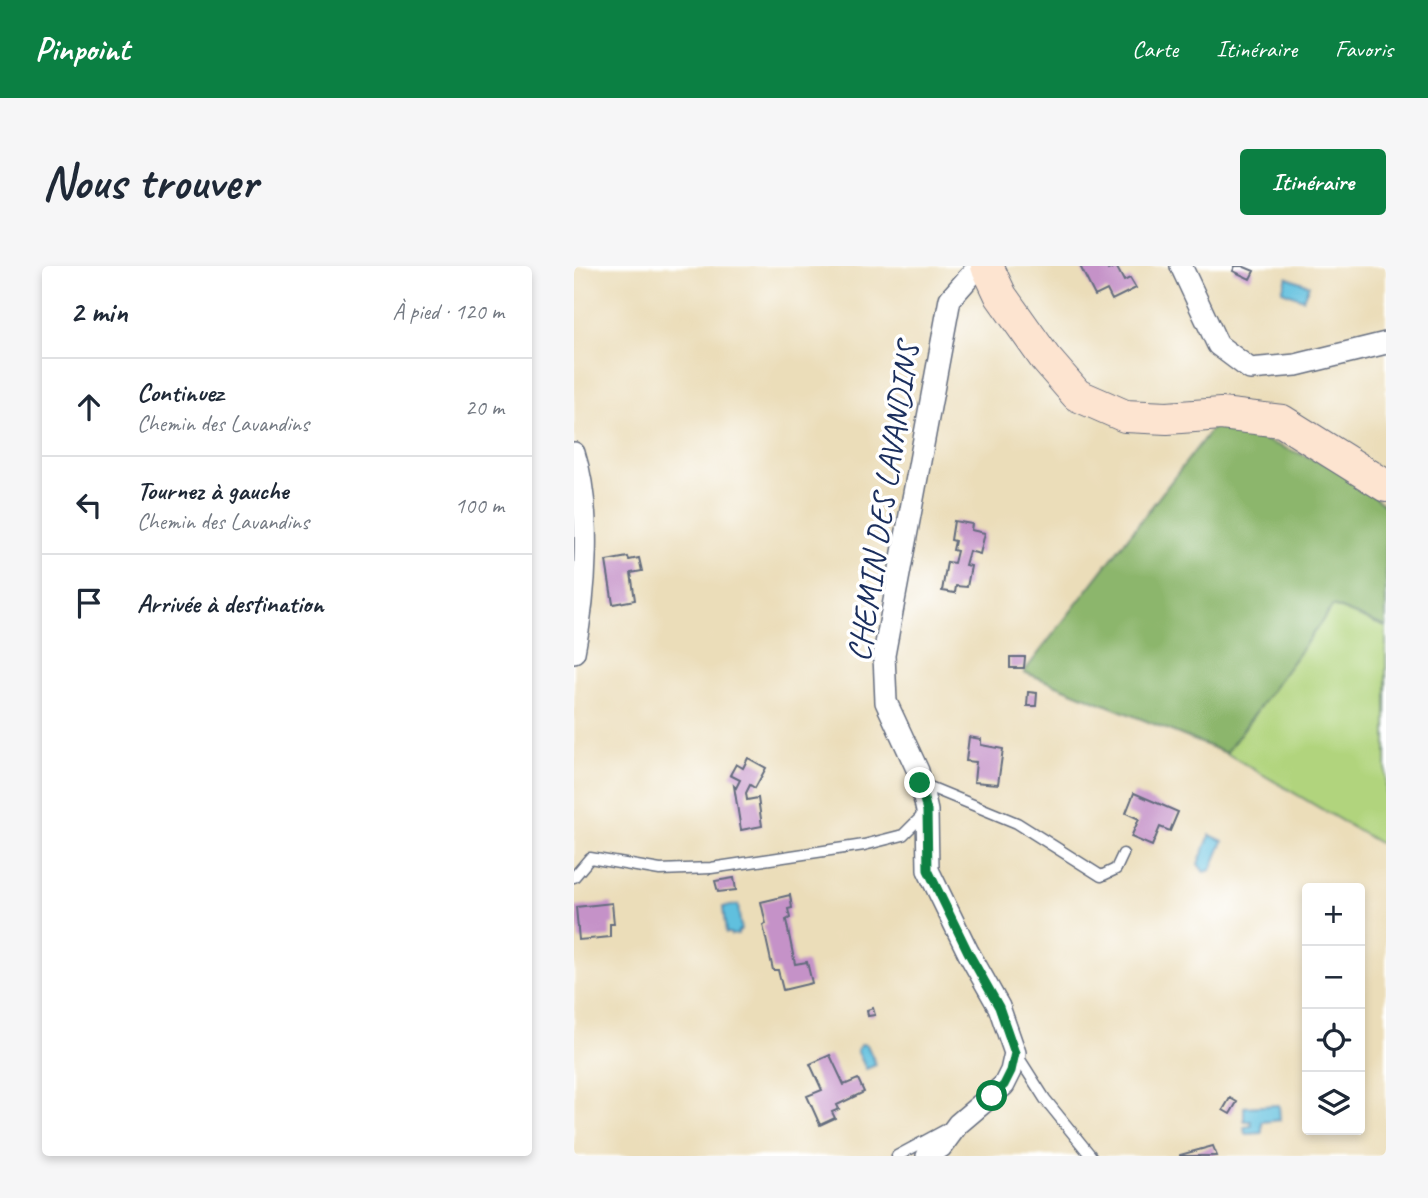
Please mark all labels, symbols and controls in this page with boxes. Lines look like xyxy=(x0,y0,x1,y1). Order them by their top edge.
text: Pinpoint xyxy=(35,28,129,70)
text: Carte xyxy=(1132,34,1178,64)
text: Itinéraire xyxy=(1216,34,1297,64)
text: Favoris xyxy=(1335,34,1393,64)
button: Itinéraire xyxy=(1240,149,1386,215)
text: Nous trouver xyxy=(42,151,257,213)
text: 2 min xyxy=(70,293,127,331)
text: À pied · 120 m xyxy=(392,297,504,326)
street label: CHEMIN DES LAVANDINS xyxy=(837,335,930,664)
text: Continuez xyxy=(137,376,223,409)
icon: ahead xyxy=(70,388,108,426)
text: 20 m xyxy=(465,393,504,422)
text: Chemin des Lavandins xyxy=(137,409,309,438)
text: Tournez à gauche xyxy=(137,474,288,507)
icon: left xyxy=(70,486,108,524)
text: 100 m xyxy=(455,491,504,520)
text: Chemin des Lavandins xyxy=(137,507,309,536)
icon: arrive xyxy=(70,584,108,622)
text: Arrivée à destination xyxy=(137,587,323,620)
route end xyxy=(904,767,935,798)
map controls xyxy=(1302,883,1365,1135)
button: + xyxy=(1302,883,1365,946)
button: − xyxy=(1302,946,1365,1009)
button: locate xyxy=(1302,1009,1365,1072)
button: layers xyxy=(1302,1072,1365,1135)
route start xyxy=(976,1080,1007,1111)

